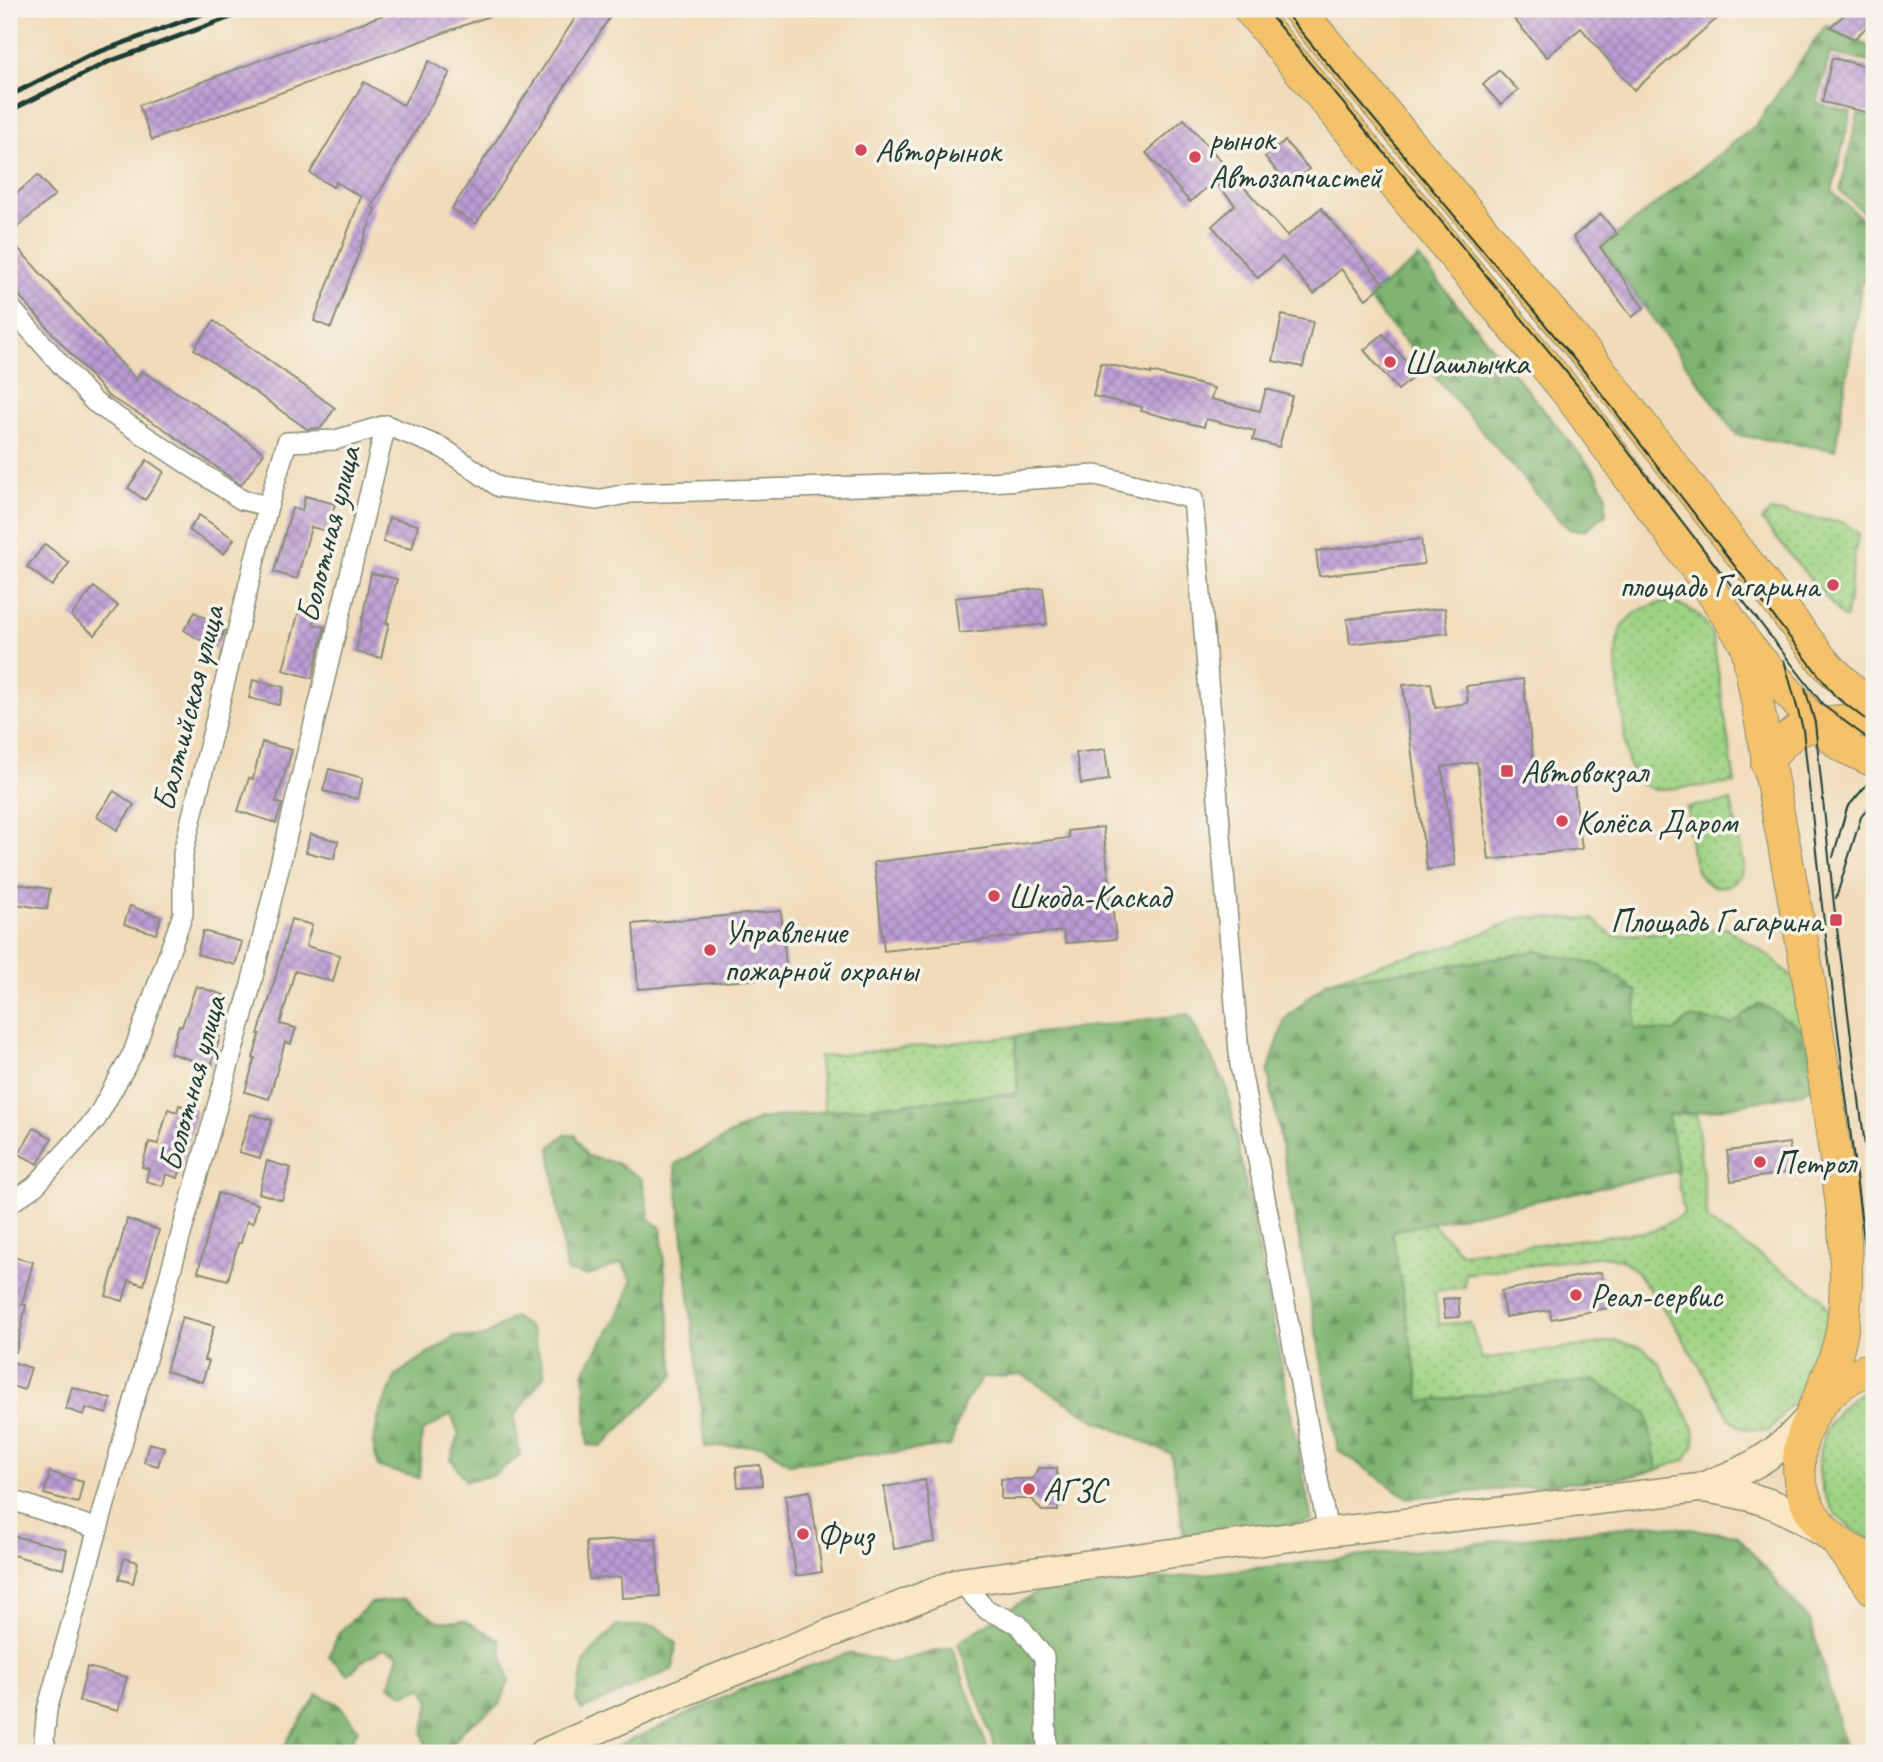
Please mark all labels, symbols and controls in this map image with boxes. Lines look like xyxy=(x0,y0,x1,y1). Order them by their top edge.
place label: рынок Автозапчастей xyxy=(1209,118,1384,198)
place label: Авторынок xyxy=(875,130,1004,172)
marker: Авторынок xyxy=(853,142,869,158)
marker: рынок Автозапчастей xyxy=(1187,149,1203,165)
place label: Шашлычка xyxy=(1404,342,1532,384)
marker: Шашлычка xyxy=(1382,354,1398,370)
street label: Болотная улица xyxy=(286,439,371,627)
place label: площадь Гагарина xyxy=(1619,565,1821,607)
marker: площадь Гагарина xyxy=(1825,577,1841,593)
street label: Балтийская улица xyxy=(142,600,234,815)
place label: Автовокзал xyxy=(1521,751,1650,793)
marker: Автовокзал xyxy=(1499,763,1515,779)
place label: Колёса Даром xyxy=(1576,801,1740,843)
marker: Колёса Даром xyxy=(1554,813,1570,829)
place label: Шкода-Каскад xyxy=(1008,876,1174,918)
marker: Шкода-Каскад xyxy=(986,888,1002,904)
place label: Площадь Гагарина xyxy=(1610,900,1824,942)
place label: Управление пожарной охраны xyxy=(724,911,920,991)
marker: Площадь Гагарина xyxy=(1828,912,1844,928)
marker: Управление пожарной охраны xyxy=(702,942,718,958)
street label: Болотная улица xyxy=(148,988,236,1176)
place label: Петрол xyxy=(1774,1142,1858,1184)
marker: Петрол xyxy=(1752,1154,1768,1170)
place label: Реал-сервис xyxy=(1590,1275,1725,1317)
marker: Реал-сервис xyxy=(1568,1287,1584,1303)
place label: АГЗС xyxy=(1043,1469,1110,1511)
marker: АГЗС xyxy=(1021,1481,1037,1497)
place label: Фриз xyxy=(817,1514,876,1556)
marker: Фриз xyxy=(795,1526,811,1542)

